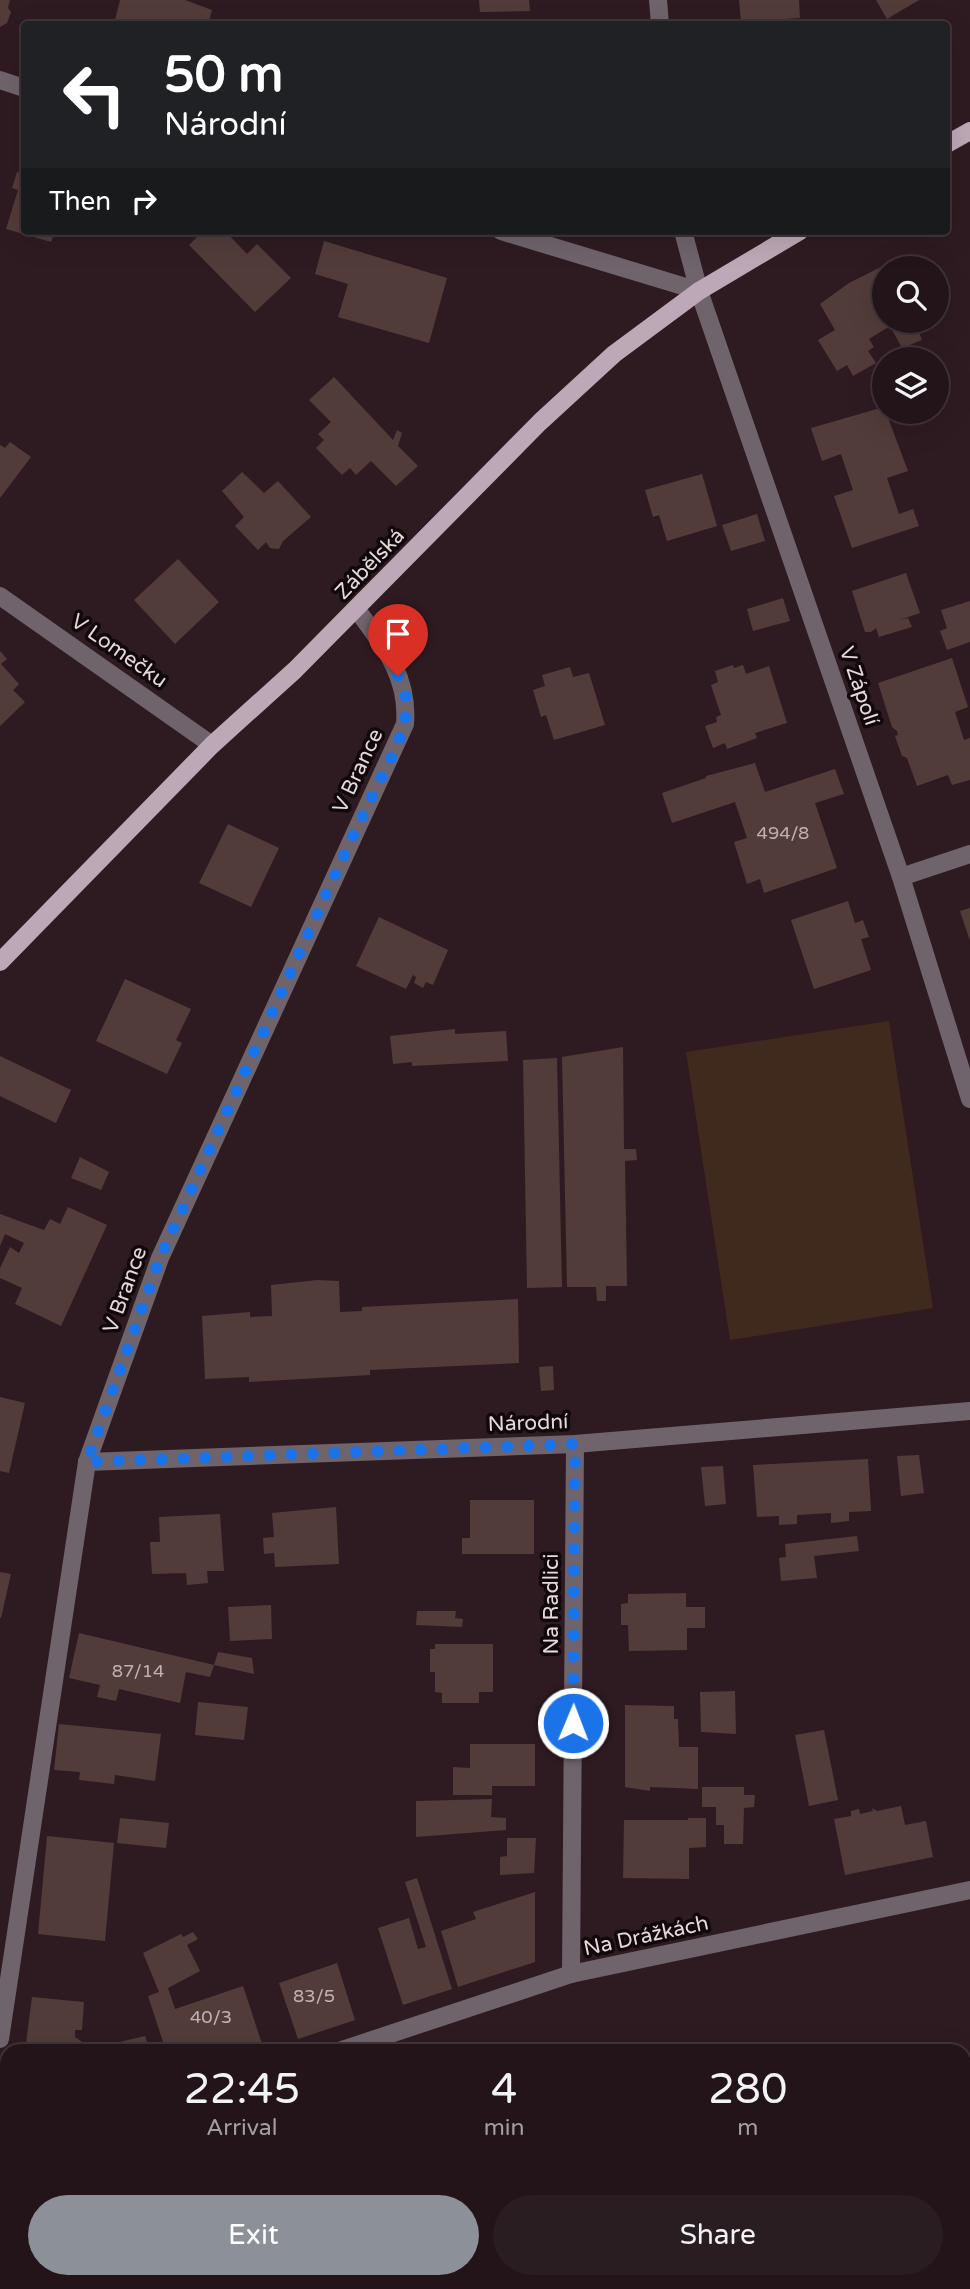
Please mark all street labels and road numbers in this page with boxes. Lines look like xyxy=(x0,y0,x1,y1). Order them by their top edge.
street label: Zábělská xyxy=(330,523,410,605)
street label: V Lomečku xyxy=(66,609,172,693)
street label: V Zápolí xyxy=(834,643,884,729)
street label: V Brance xyxy=(328,725,388,817)
street label: V Brance xyxy=(98,1243,152,1337)
street label: Národní xyxy=(487,1409,569,1437)
street label: Na Radlici xyxy=(539,1553,564,1655)
street label: Na Drážkách xyxy=(581,1911,711,1961)

